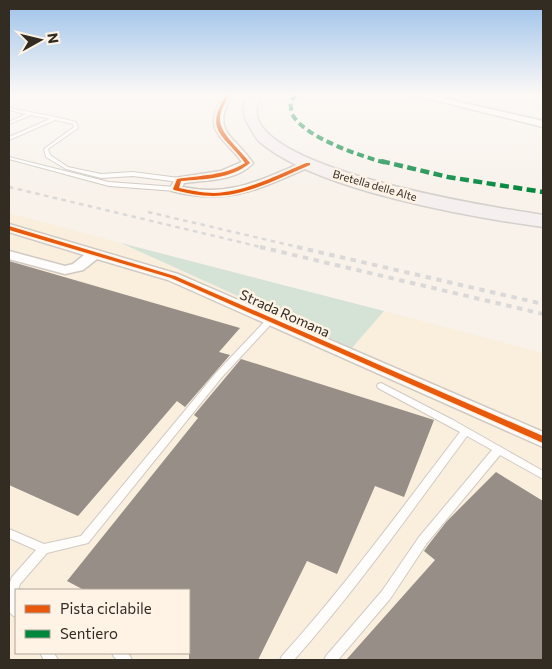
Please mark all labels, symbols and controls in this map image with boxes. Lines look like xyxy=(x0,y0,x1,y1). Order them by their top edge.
north arrow xyxy=(15,15,65,65)
text: N xyxy=(44,32,63,45)
street label: Bretella delle Alte xyxy=(331,167,419,203)
street label: Strada Romana xyxy=(237,286,333,340)
legend xyxy=(15,589,190,654)
text: Pista ciclabile xyxy=(60,599,152,617)
text: Sentiero xyxy=(60,624,118,642)

